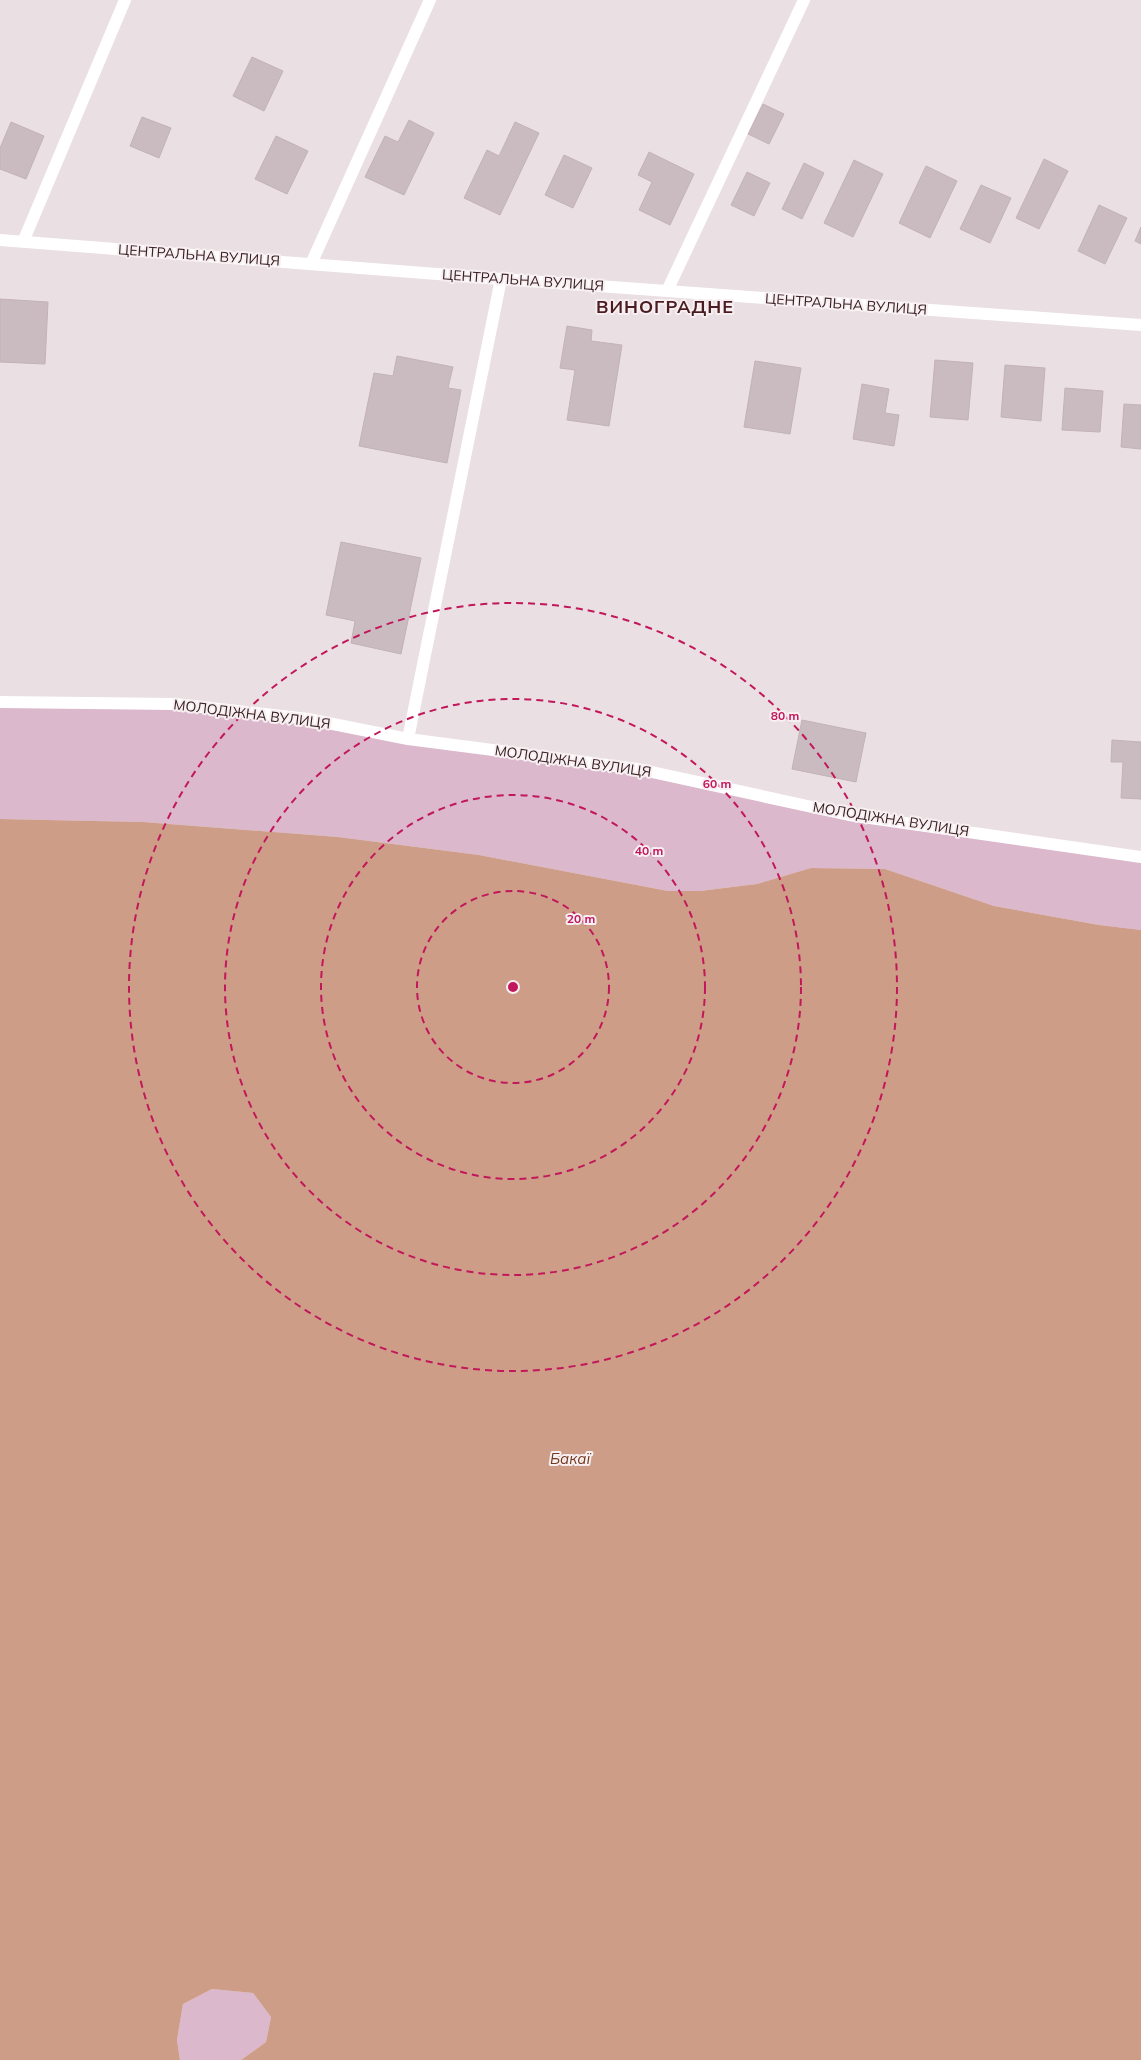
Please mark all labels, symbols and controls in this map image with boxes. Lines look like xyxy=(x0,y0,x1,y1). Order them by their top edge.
street label: ЦЕНТРАЛЬНА ВУЛИЦЯ xyxy=(117,240,281,270)
street label: ЦЕНТРАЛЬНА ВУЛИЦЯ xyxy=(441,265,605,295)
street label: ЦЕНТРАЛЬНА ВУЛИЦЯ xyxy=(764,289,928,319)
district label: ВИНОГРАДНЕ xyxy=(596,295,734,318)
street label: МОЛОДІЖНА ВУЛИЦЯ xyxy=(173,695,331,733)
text: 80 m xyxy=(771,708,799,723)
street label: МОЛОДІЖНА ВУЛИЦЯ xyxy=(494,741,652,781)
text: 60 m xyxy=(703,776,731,791)
street label: МОЛОДІЖНА ВУЛИЦЯ xyxy=(812,798,970,840)
text: 40 m xyxy=(635,843,663,858)
text: 20 m xyxy=(567,911,595,926)
centre of rings xyxy=(506,980,520,994)
water label: Бакаї xyxy=(550,1449,591,1468)

